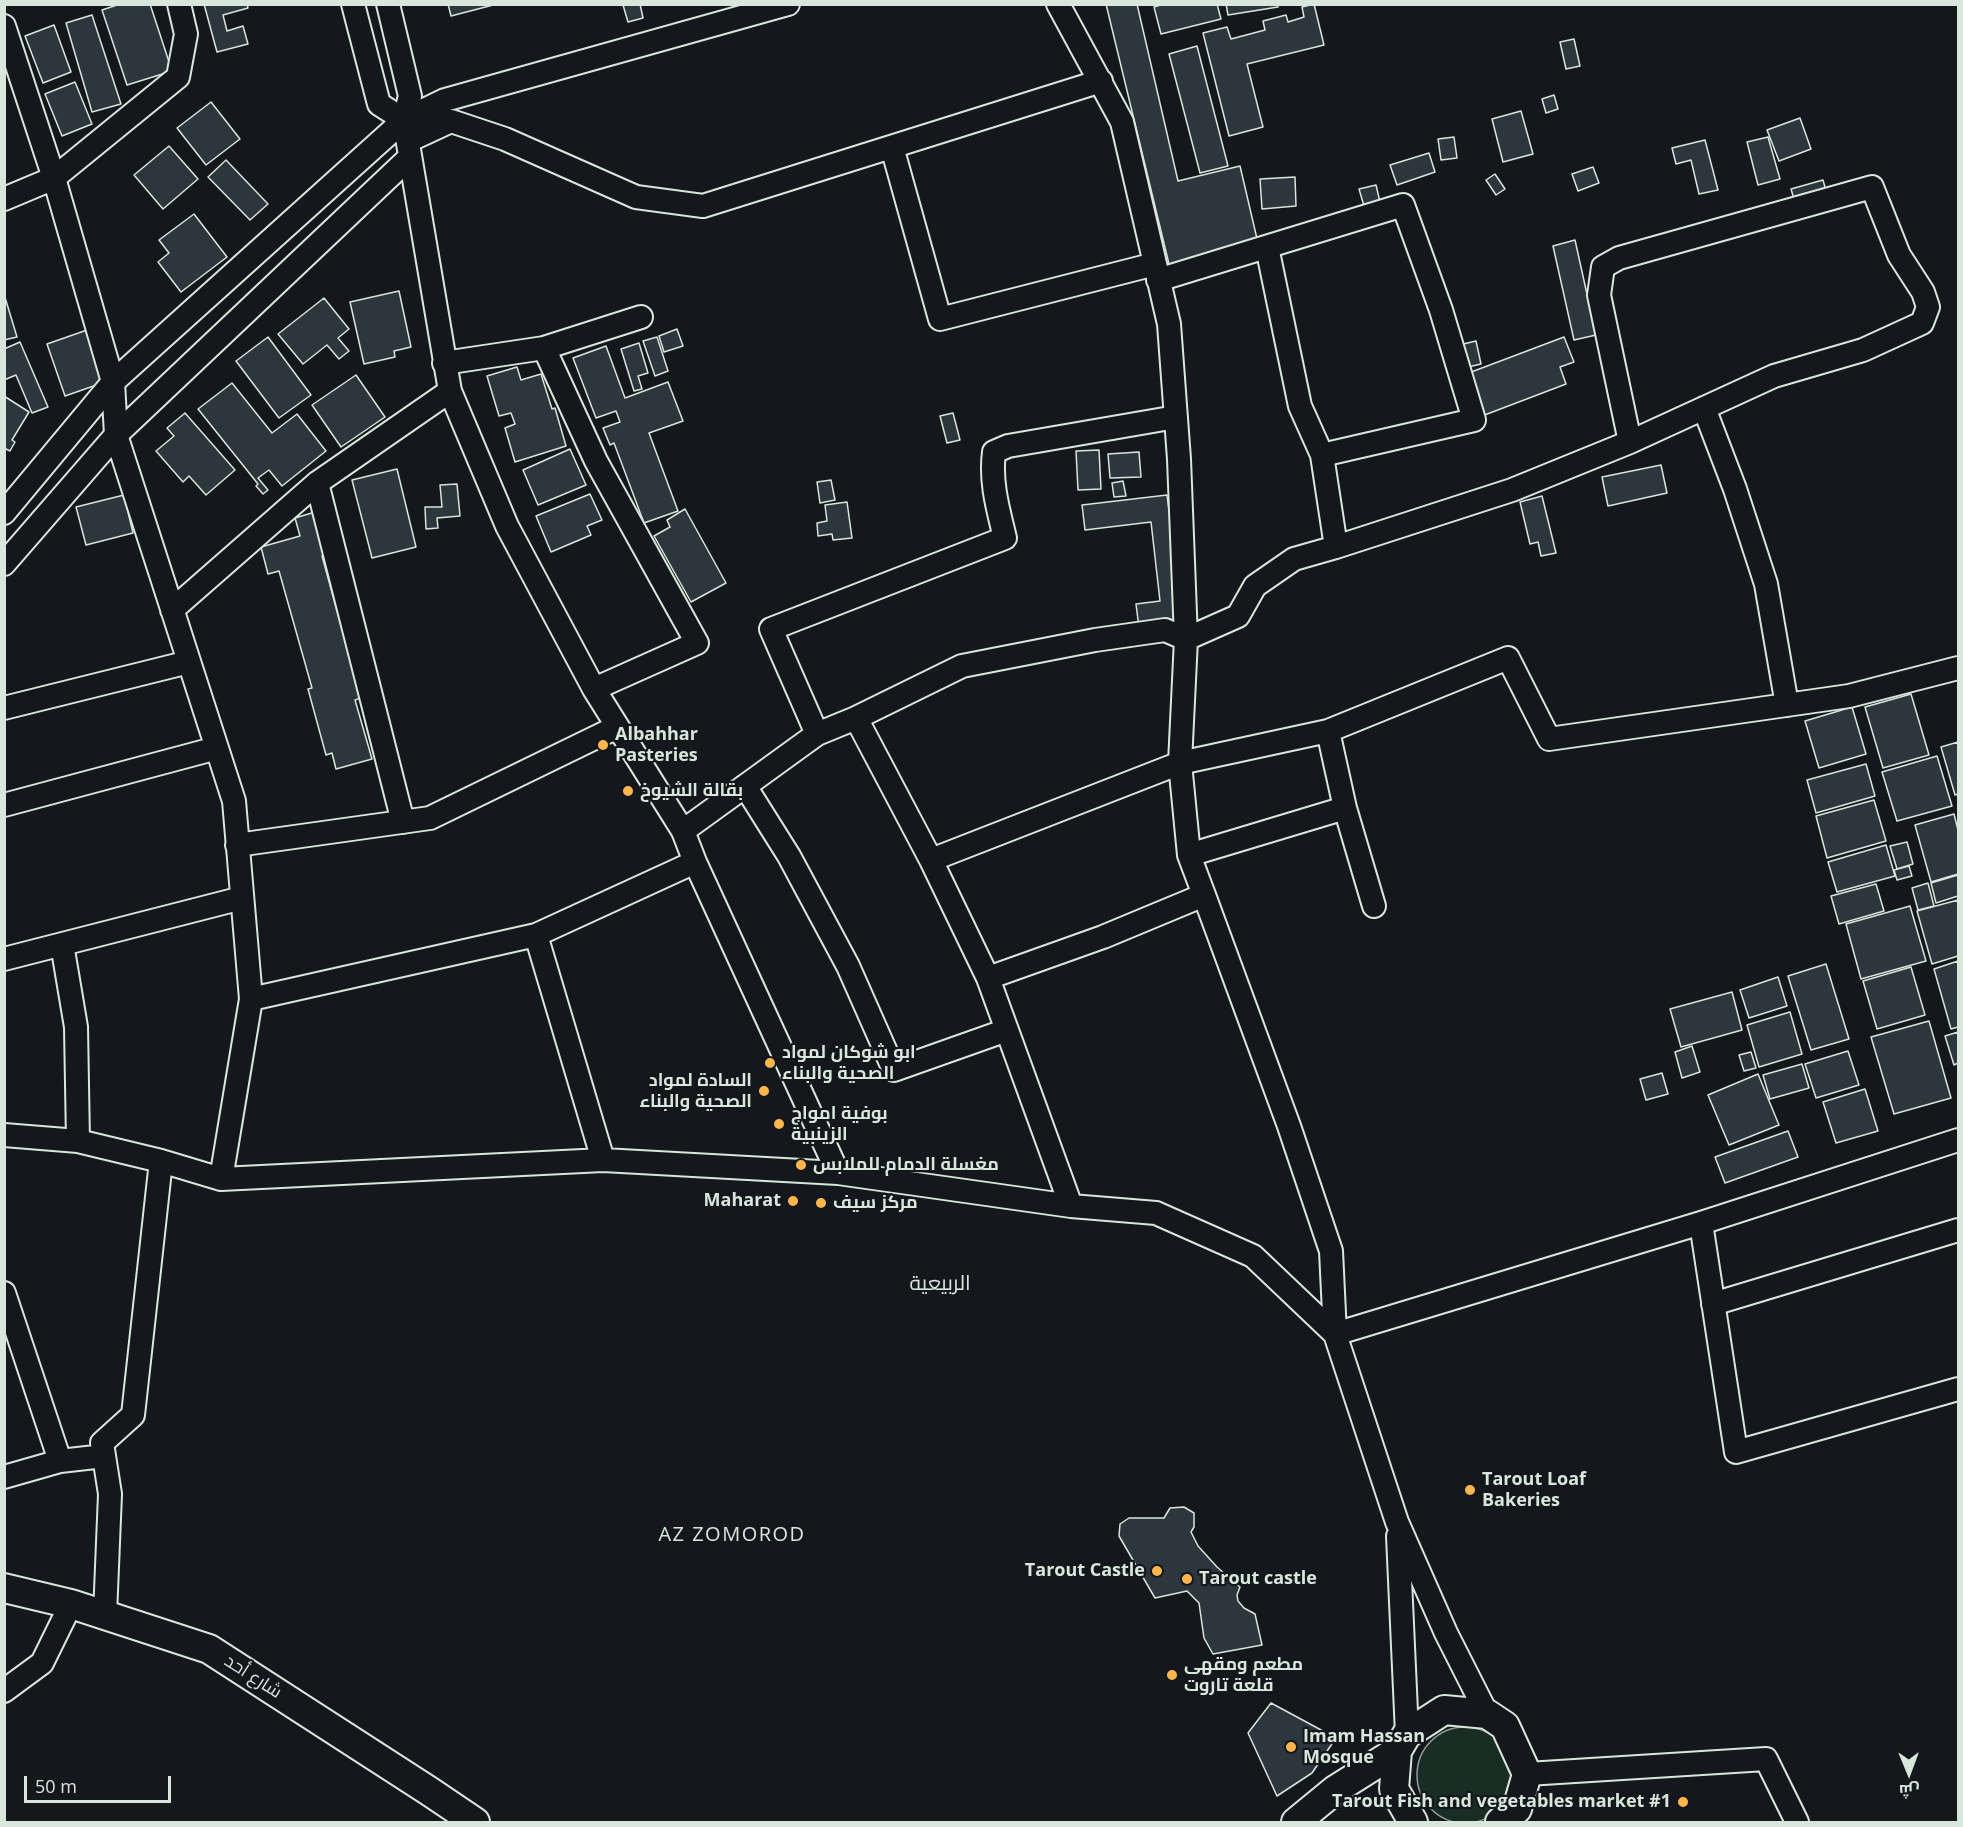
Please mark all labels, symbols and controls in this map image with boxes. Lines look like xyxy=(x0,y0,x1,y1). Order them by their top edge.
place label: Albahhar Pasteries xyxy=(615,724,698,766)
marker: Albahhar Pasteries xyxy=(596,738,610,752)
place label: بقالة الشيوخ xyxy=(640,780,743,802)
marker: بقالة الشيوخ xyxy=(621,784,635,798)
place label: ابو شوكان لمواد الصحية والبناء xyxy=(782,1042,916,1084)
marker: ابو شوكان لمواد الصحية والبناء xyxy=(763,1056,777,1070)
place label: السادة لمواد الصحية والبناء xyxy=(640,1070,752,1112)
marker: السادة لمواد الصحية والبناء xyxy=(757,1084,771,1098)
place label: بوفية امواج الزينبية xyxy=(791,1103,888,1146)
marker: بوفية امواج الزينبية xyxy=(772,1117,786,1131)
place label: مغسلة الدمام للملابس xyxy=(813,1154,999,1176)
marker: مغسلة الدمام للملابس xyxy=(794,1158,808,1172)
place label: Maharat xyxy=(704,1190,781,1212)
place label: مركز سيف xyxy=(833,1192,918,1214)
marker: Maharat xyxy=(786,1194,800,1208)
marker: مركز سيف xyxy=(814,1196,828,1210)
district label: الربيعية xyxy=(909,1271,971,1297)
place label: Tarout Loaf Bakeries xyxy=(1482,1469,1586,1512)
marker: Tarout Loaf Bakeries xyxy=(1463,1483,1477,1497)
district label: AZ ZOMOROD xyxy=(658,1523,806,1547)
place label: Tarout Castle xyxy=(1025,1560,1145,1582)
marker: Tarout Castle xyxy=(1150,1564,1164,1578)
place label: Tarout castle xyxy=(1199,1568,1317,1590)
marker: Tarout castle xyxy=(1180,1572,1194,1586)
street label: شارع أحد xyxy=(220,1651,286,1703)
place label: مطعم ومقهى قلعة تاروت xyxy=(1184,1654,1303,1696)
marker: مطعم ومقهى قلعة تاروت xyxy=(1165,1668,1179,1682)
place label: Imam Hassan Mosque xyxy=(1303,1726,1425,1768)
marker: Imam Hassan Mosque xyxy=(1284,1740,1298,1754)
north arrow xyxy=(1879,1743,1939,1803)
scale bar xyxy=(27,1764,174,1802)
text: 50 m xyxy=(35,1774,77,1798)
text: ش xyxy=(1899,1780,1920,1802)
place label: Tarout Fish and vegetables market #1 xyxy=(1332,1791,1671,1813)
marker: Tarout Fish and vegetables market #1 xyxy=(1676,1795,1690,1809)

